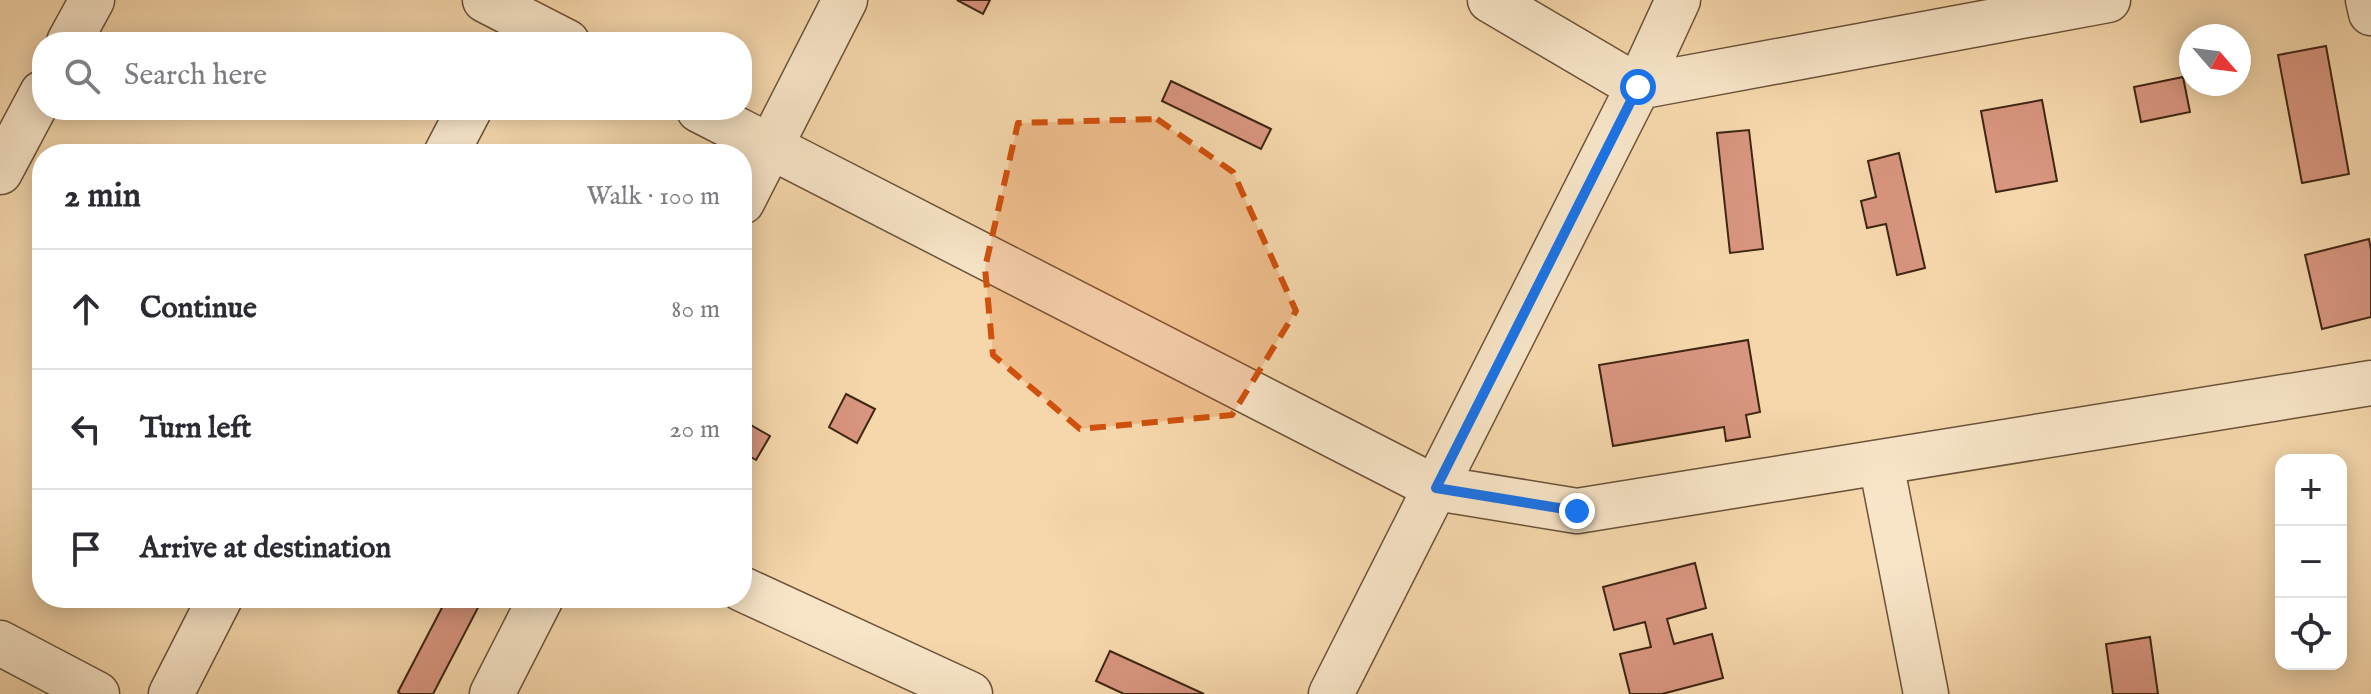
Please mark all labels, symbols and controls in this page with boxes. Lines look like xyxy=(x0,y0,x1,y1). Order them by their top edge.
north arrow xyxy=(2179,24,2251,96)
search box xyxy=(32,32,752,120)
icon: search xyxy=(60,54,104,98)
text: Search here xyxy=(124,57,267,95)
route start xyxy=(1620,69,1656,105)
text: 2 min xyxy=(64,175,141,218)
text: Walk · 100 m xyxy=(587,180,720,213)
icon: ahead xyxy=(64,287,108,331)
text: Continue xyxy=(140,290,257,328)
text: 80 m xyxy=(671,293,720,326)
icon: left xyxy=(64,407,108,451)
text: Turn left xyxy=(140,410,251,448)
text: 20 m xyxy=(669,413,720,446)
map controls xyxy=(2275,454,2347,670)
button: + xyxy=(2275,454,2347,526)
route end xyxy=(1559,493,1595,529)
button: − xyxy=(2275,526,2347,598)
icon: arrive xyxy=(64,527,108,571)
text: Arrive at destination xyxy=(140,530,391,568)
button: locate xyxy=(2275,598,2347,670)

